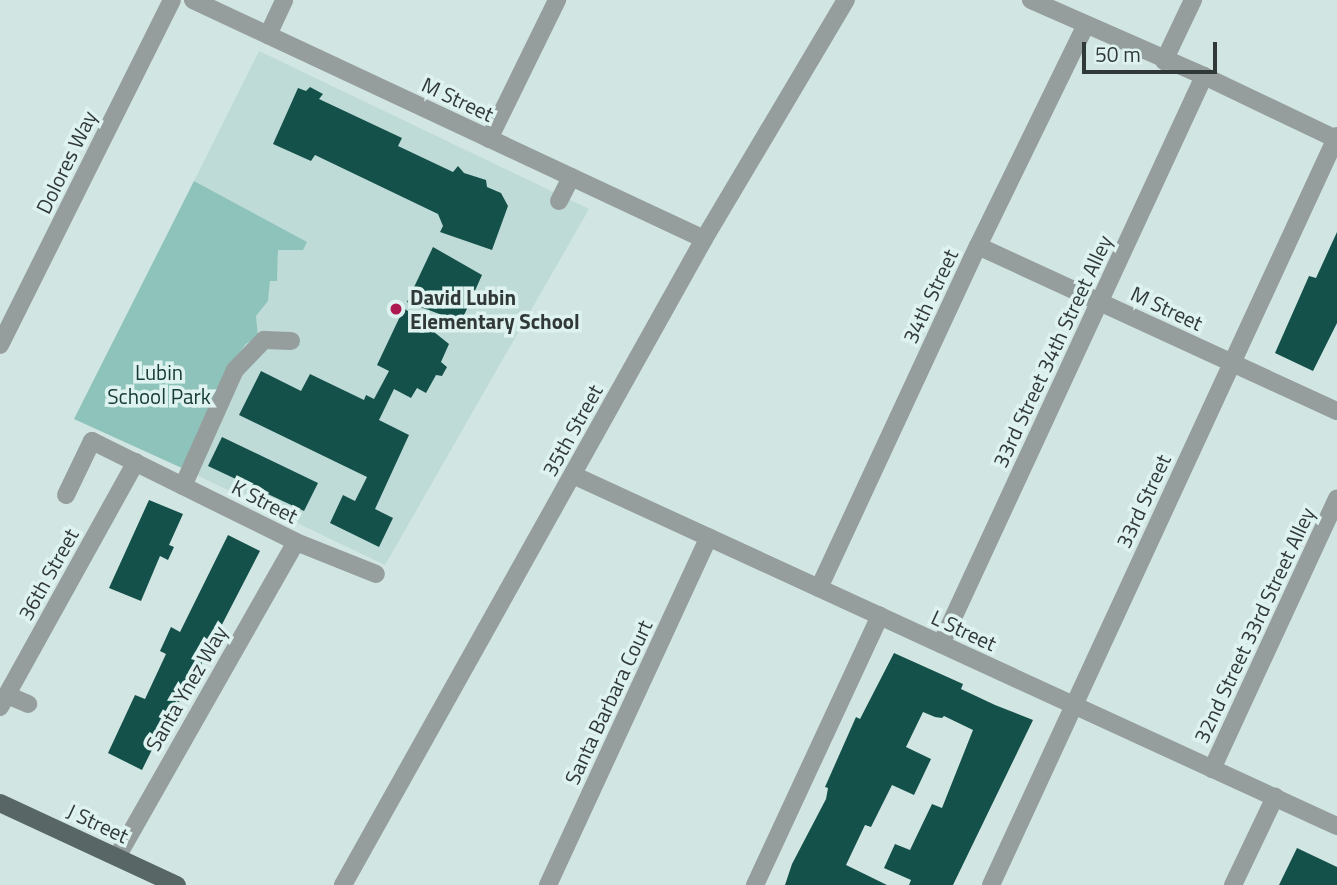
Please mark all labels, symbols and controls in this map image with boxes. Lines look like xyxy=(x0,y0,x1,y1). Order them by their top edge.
scale bar xyxy=(1085,28,1220,72)
text: 50 m xyxy=(1095,38,1141,70)
street label: M Street xyxy=(418,71,498,127)
street label: Dolores Way xyxy=(30,106,102,218)
street label: 33rd Street 34th Street Alley xyxy=(987,231,1117,471)
street label: 34th Street xyxy=(897,245,963,347)
street label: M Street xyxy=(1127,280,1207,336)
place label: David Lubin Elementary School xyxy=(410,284,580,334)
marker: David Lubin Elementary School xyxy=(388,301,404,317)
park label: Lubin School Park xyxy=(107,359,211,409)
street label: 35th Street xyxy=(537,380,607,480)
street label: 33rd Street xyxy=(1110,450,1176,552)
street label: K Street xyxy=(228,474,302,528)
street label: 32nd Street 33rd Street Alley xyxy=(1188,503,1320,747)
street label: 36th Street xyxy=(13,524,83,624)
street label: L Street xyxy=(927,604,1001,656)
street label: Santa Barbara Court xyxy=(559,616,657,788)
street label: Santa Ynez Way xyxy=(140,621,232,755)
street label: J Street xyxy=(63,798,133,848)

